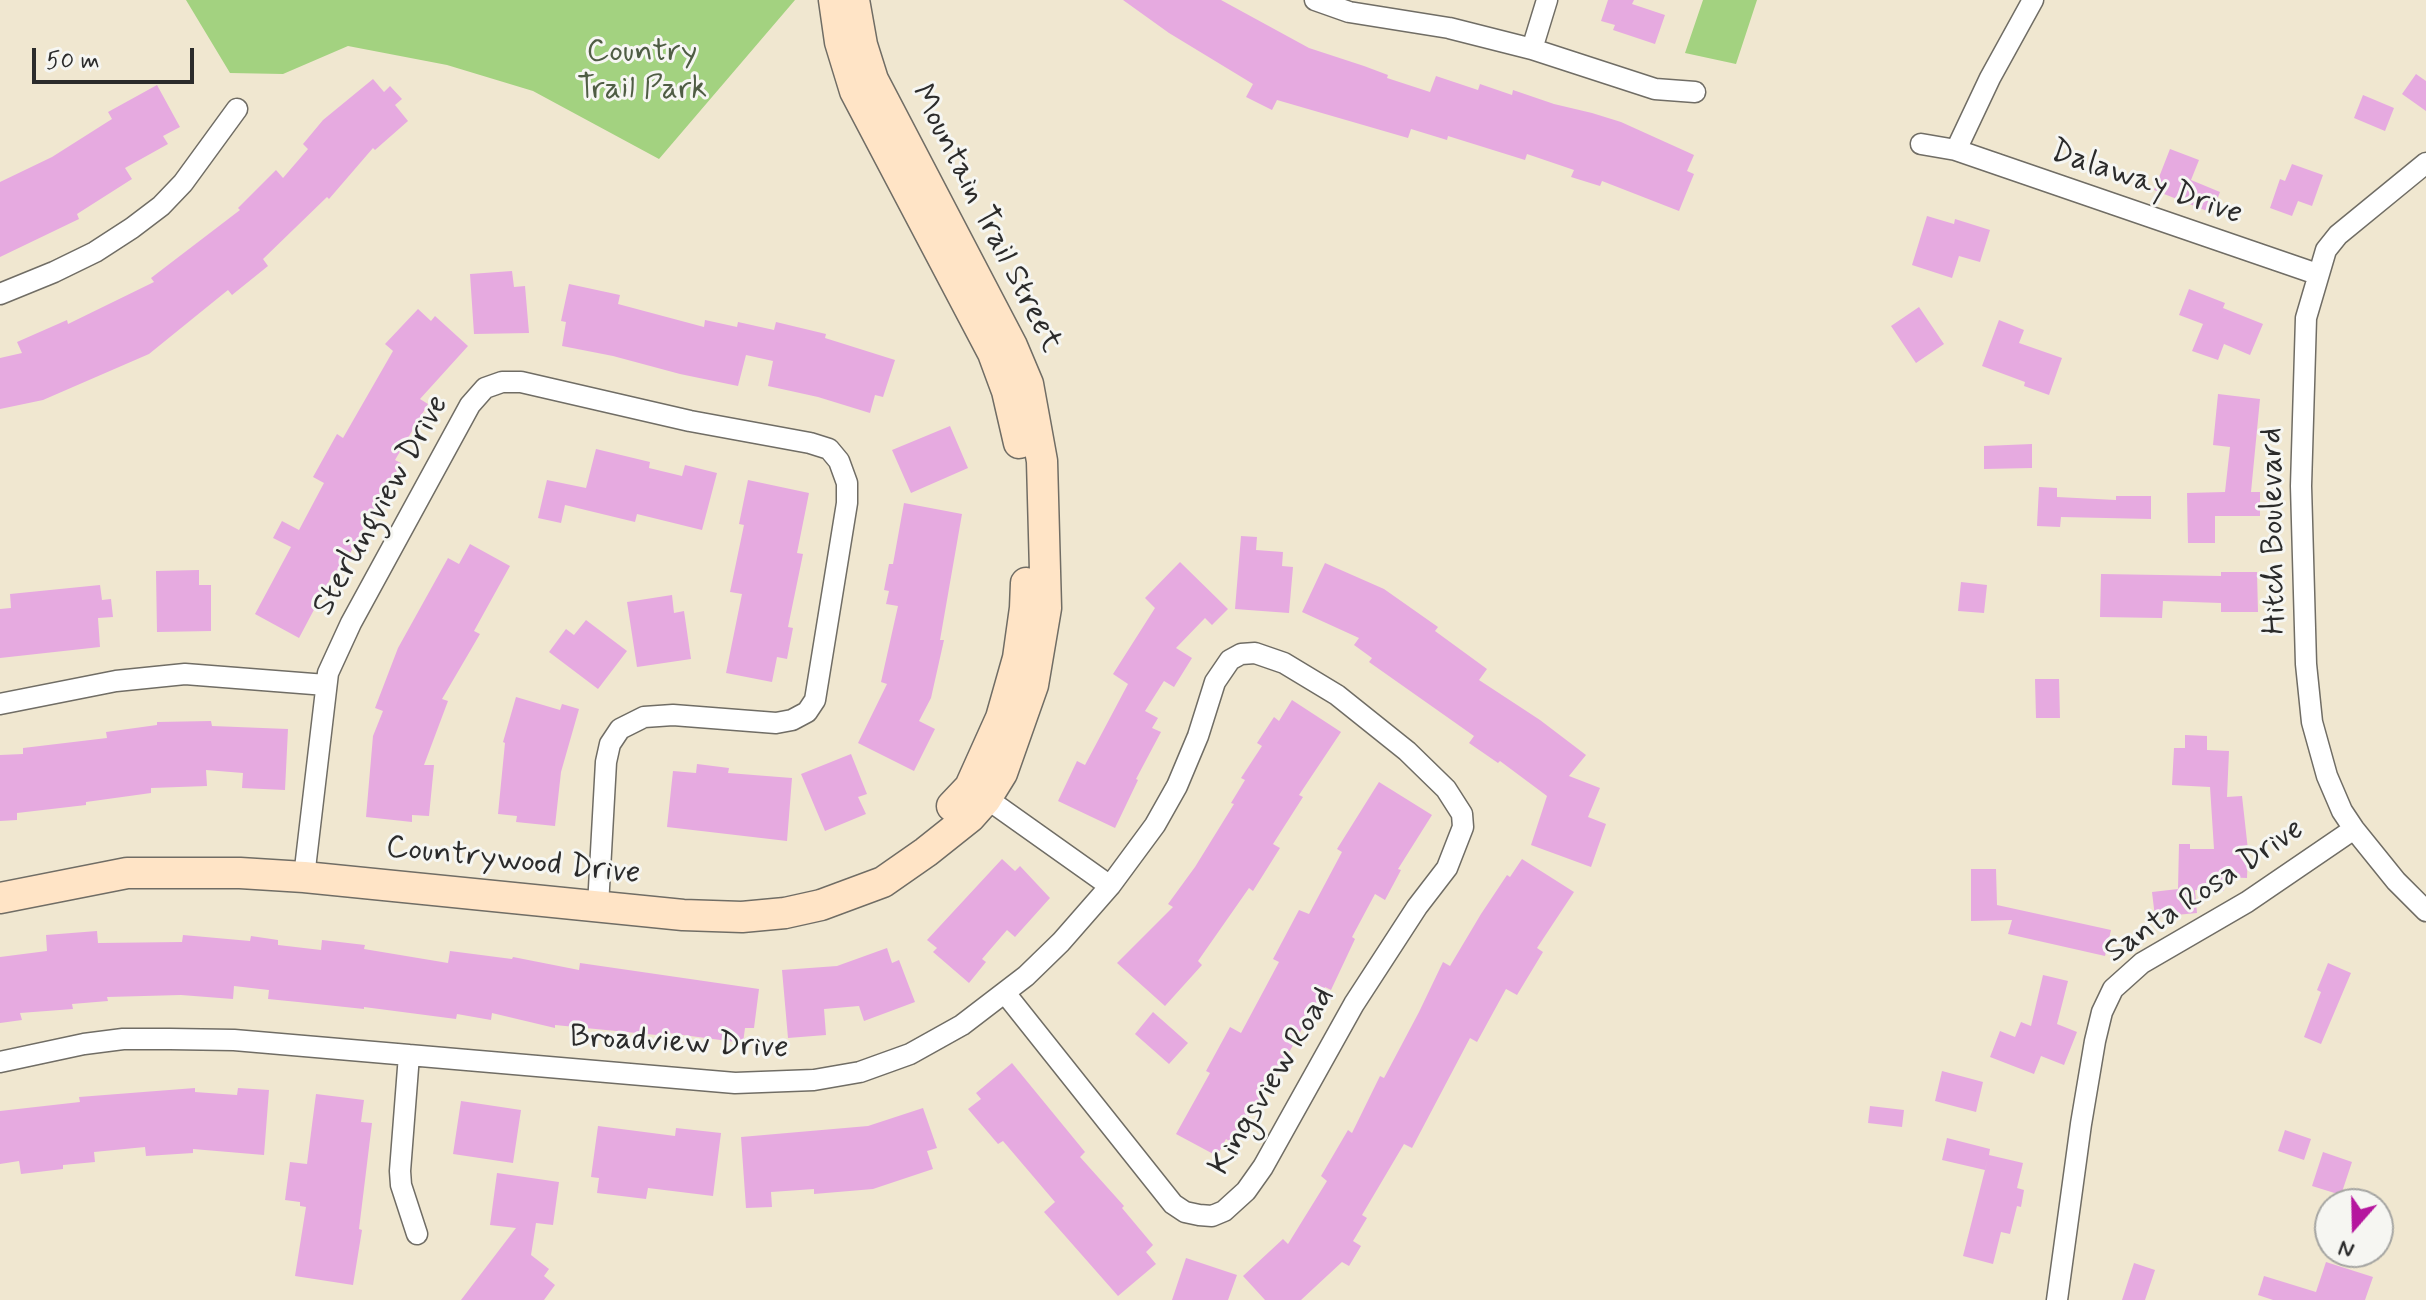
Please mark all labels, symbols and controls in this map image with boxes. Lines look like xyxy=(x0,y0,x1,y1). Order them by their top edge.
scale bar xyxy=(36,32,198,82)
park label: Country Trail Park xyxy=(577,34,707,109)
text: 50 m xyxy=(46,46,100,77)
street label: Mountain Trail Street xyxy=(901,79,1069,359)
street label: Dalaway Drive xyxy=(2045,133,2247,235)
street label: Sterlingview Drive xyxy=(305,389,459,623)
street label: Hitch Boulevard xyxy=(2254,427,2296,635)
street label: Santa Rosa Drive xyxy=(2098,811,2312,973)
street label: Countrywood Drive xyxy=(384,830,642,894)
street label: Kingsview Road xyxy=(1202,981,1344,1183)
street label: Broadview Drive xyxy=(568,1019,790,1069)
north arrow xyxy=(2314,1188,2394,1268)
text: N xyxy=(2335,1233,2358,1264)

